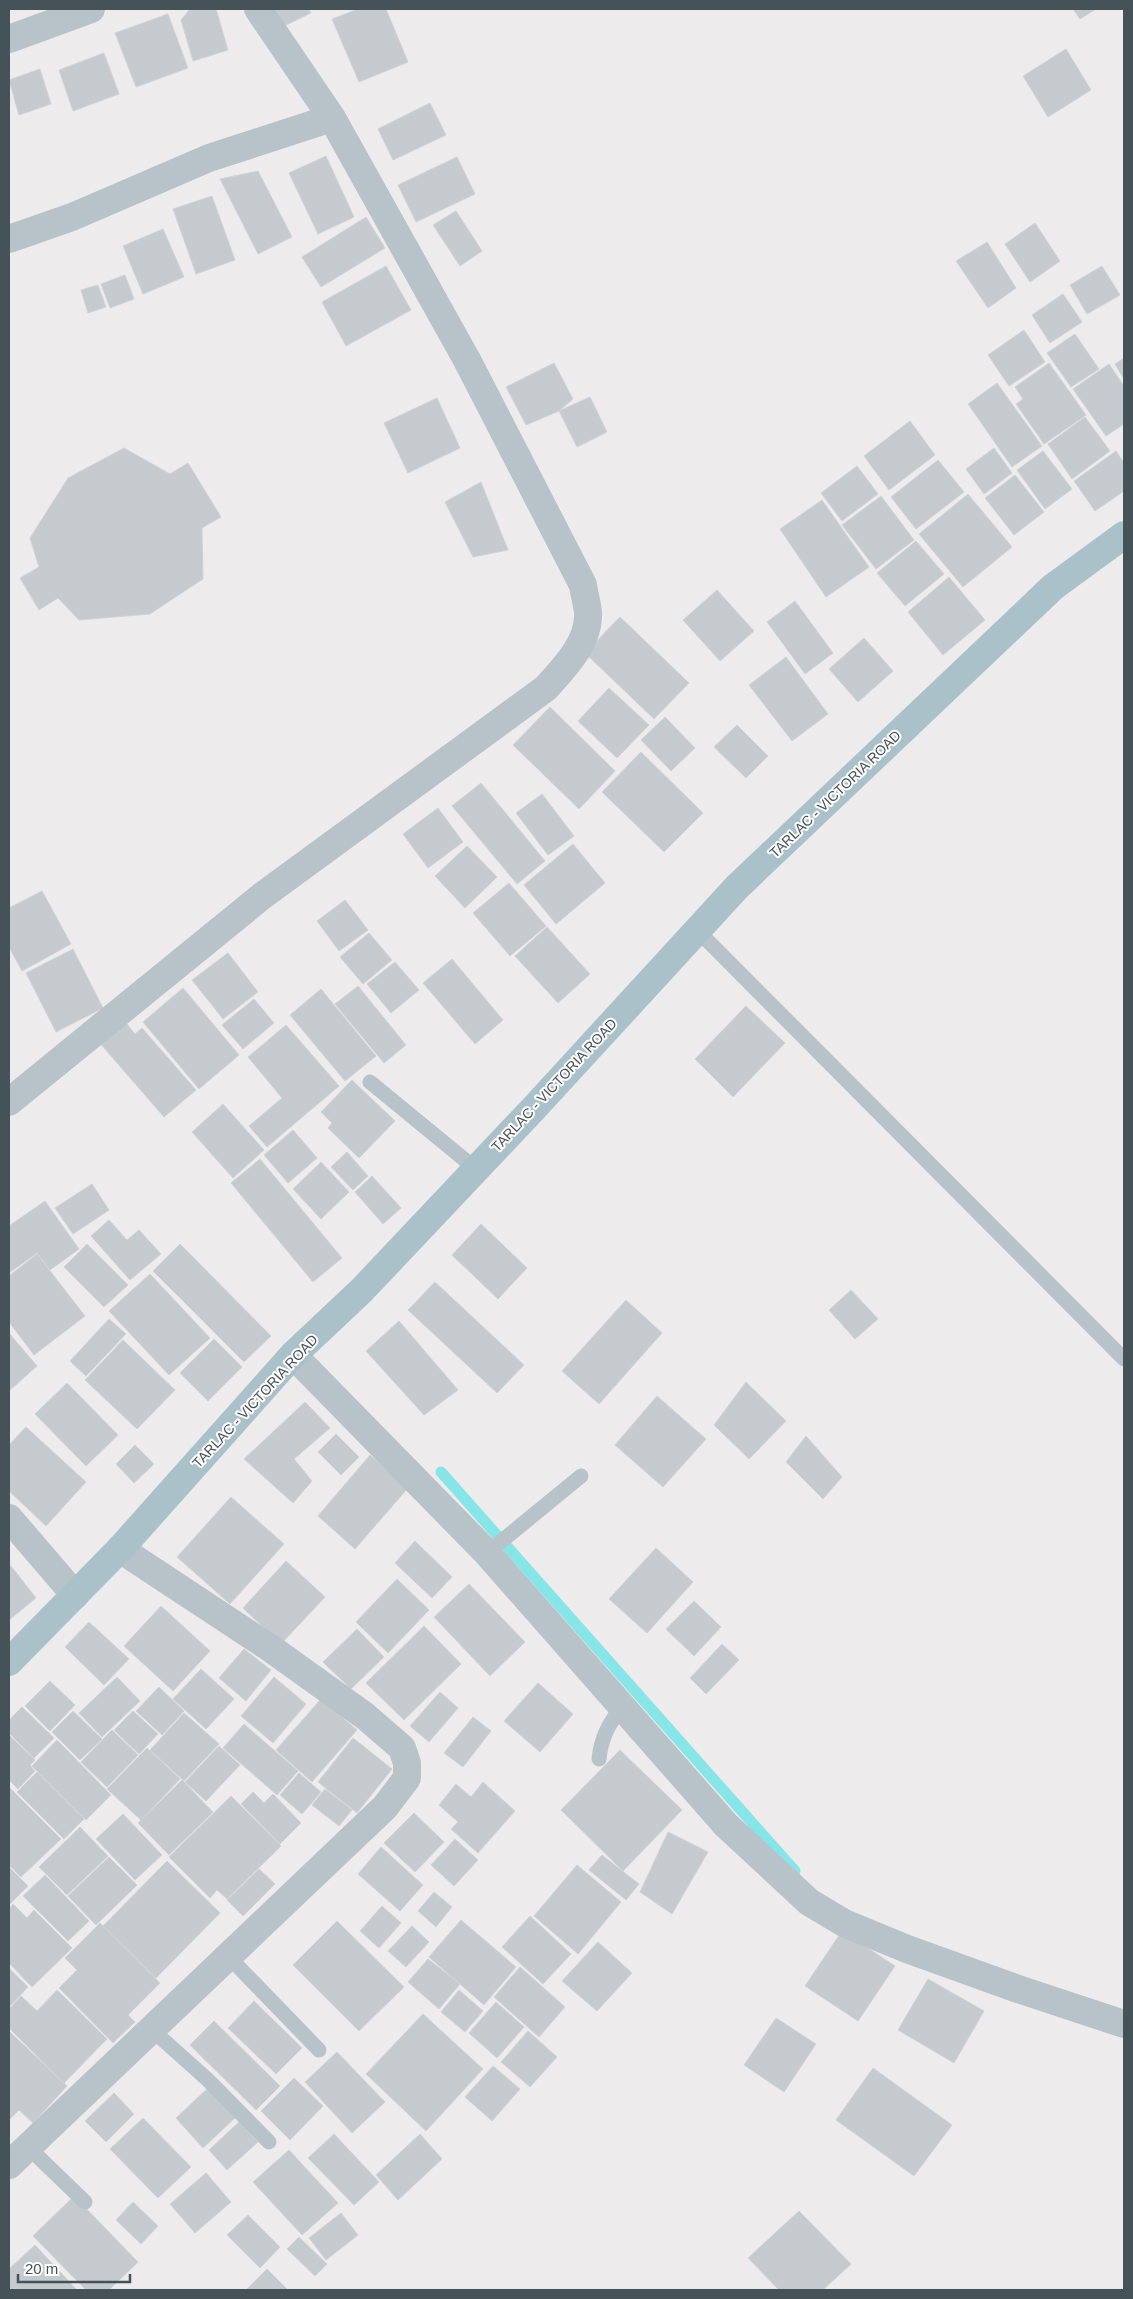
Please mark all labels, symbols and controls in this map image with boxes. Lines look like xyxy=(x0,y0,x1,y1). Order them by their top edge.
street label: TARLAC - VICTORIA ROAD xyxy=(766,727,904,861)
street label: TARLAC - VICTORIA ROAD xyxy=(488,1015,620,1155)
street label: TARLAC - VICTORIA ROAD xyxy=(189,1331,321,1471)
scale bar xyxy=(18,2252,130,2284)
text: 20 m xyxy=(25,2260,58,2277)

